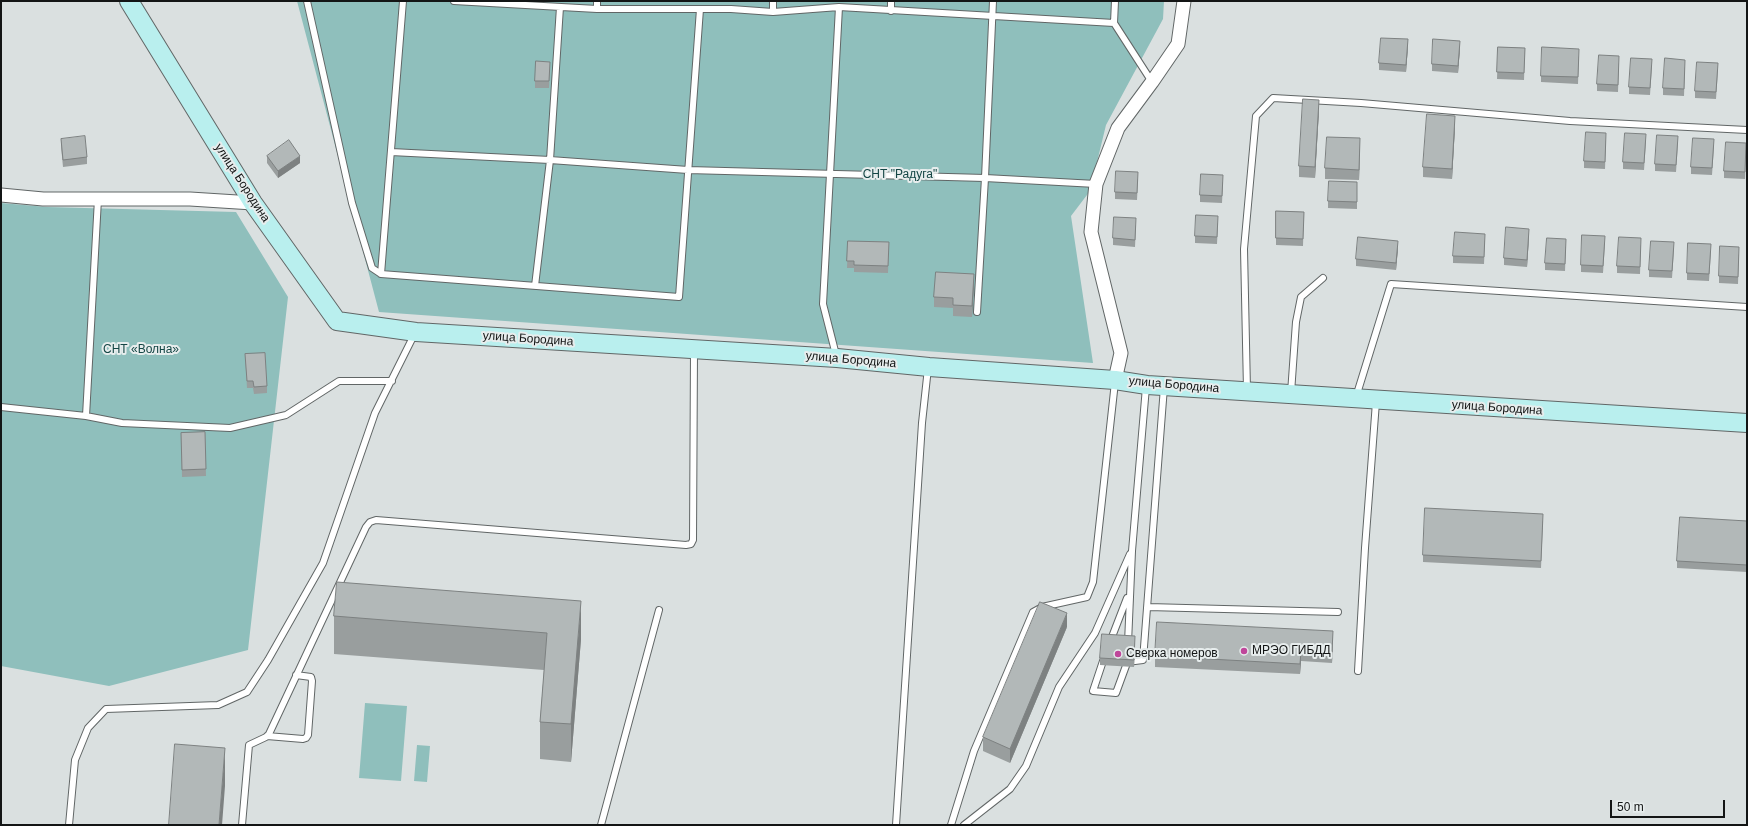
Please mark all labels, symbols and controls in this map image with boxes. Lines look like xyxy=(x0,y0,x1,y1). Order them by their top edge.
street label: улица Бородина xyxy=(211,141,273,225)
park label: СНТ "Радуга" xyxy=(863,168,937,182)
street label: улица Бородина xyxy=(482,329,574,349)
park label: СНТ «Волна» xyxy=(103,343,179,357)
street label: улица Бородина xyxy=(805,349,897,371)
street label: улица Бородина xyxy=(1128,374,1220,396)
street label: улица Бородина xyxy=(1451,398,1543,418)
place label: МРЭО ГИБДД xyxy=(1252,644,1331,658)
marker: МРЭО ГИБДД xyxy=(1239,646,1249,656)
place label: Сверка номеров xyxy=(1126,647,1218,661)
marker: Сверка номеров xyxy=(1113,649,1123,659)
scale bar xyxy=(1612,792,1727,818)
text: 50 m xyxy=(1617,800,1644,814)

